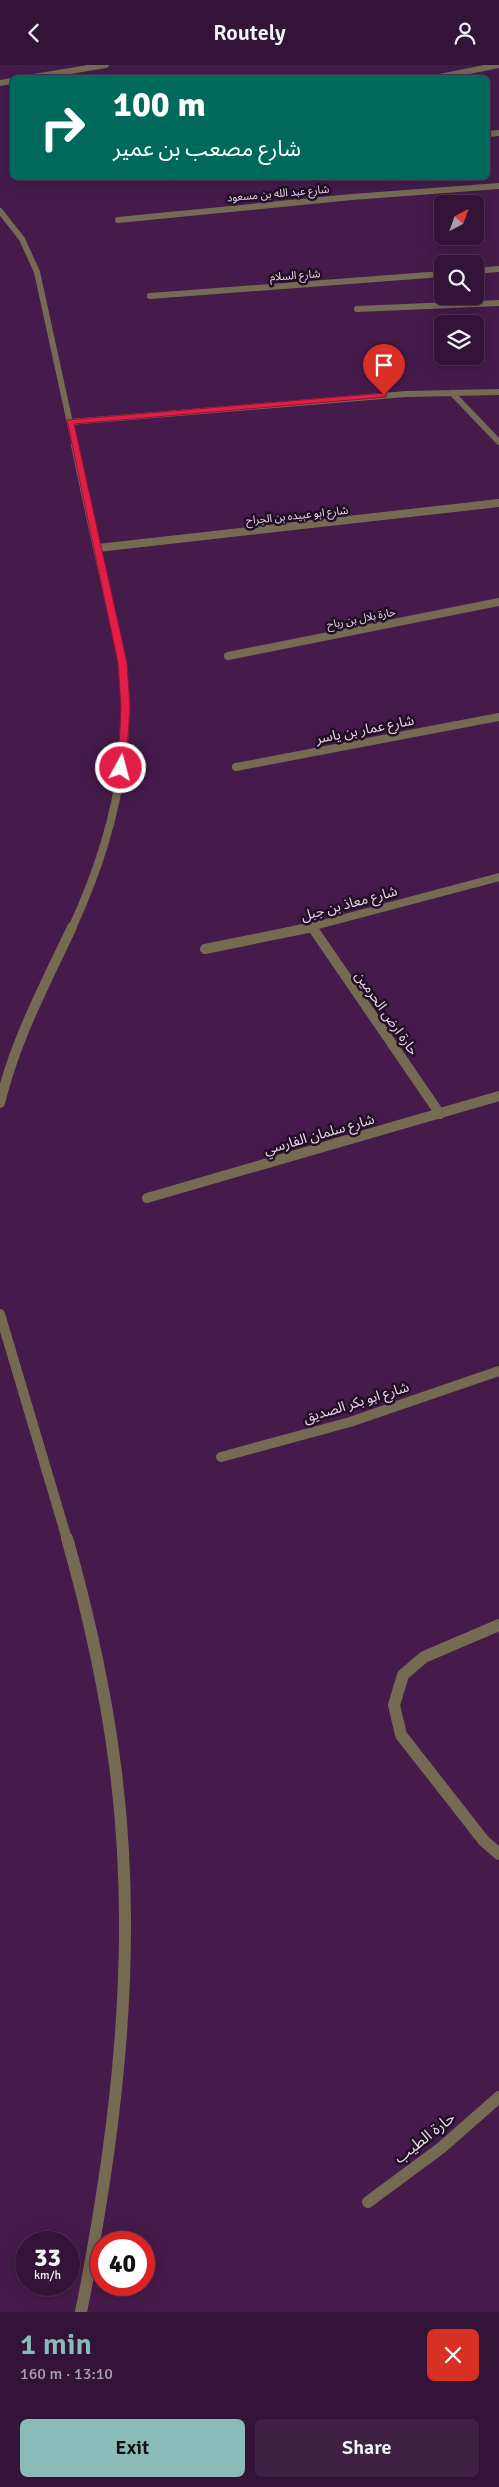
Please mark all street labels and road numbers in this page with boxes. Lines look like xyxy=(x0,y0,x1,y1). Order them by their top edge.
street label: شارع عبد الله بن مسعود xyxy=(226,183,330,205)
street label: شارع السلام xyxy=(269,267,321,285)
street label: شارع ابو عبيده بن الجراح xyxy=(245,504,349,528)
street label: حارة بلال بن رباح xyxy=(325,605,397,633)
street label: شارع عمار بن ياسر xyxy=(314,712,416,749)
street label: شارع معاذ بن جبل xyxy=(299,882,400,926)
street label: حارة ارض الحرمين xyxy=(351,968,422,1059)
street label: شارع سلمان الفارسي xyxy=(262,1111,377,1161)
street label: شارع ابو بكر الصديق xyxy=(301,1378,412,1429)
street label: حارة الطيب xyxy=(390,2108,459,2168)

